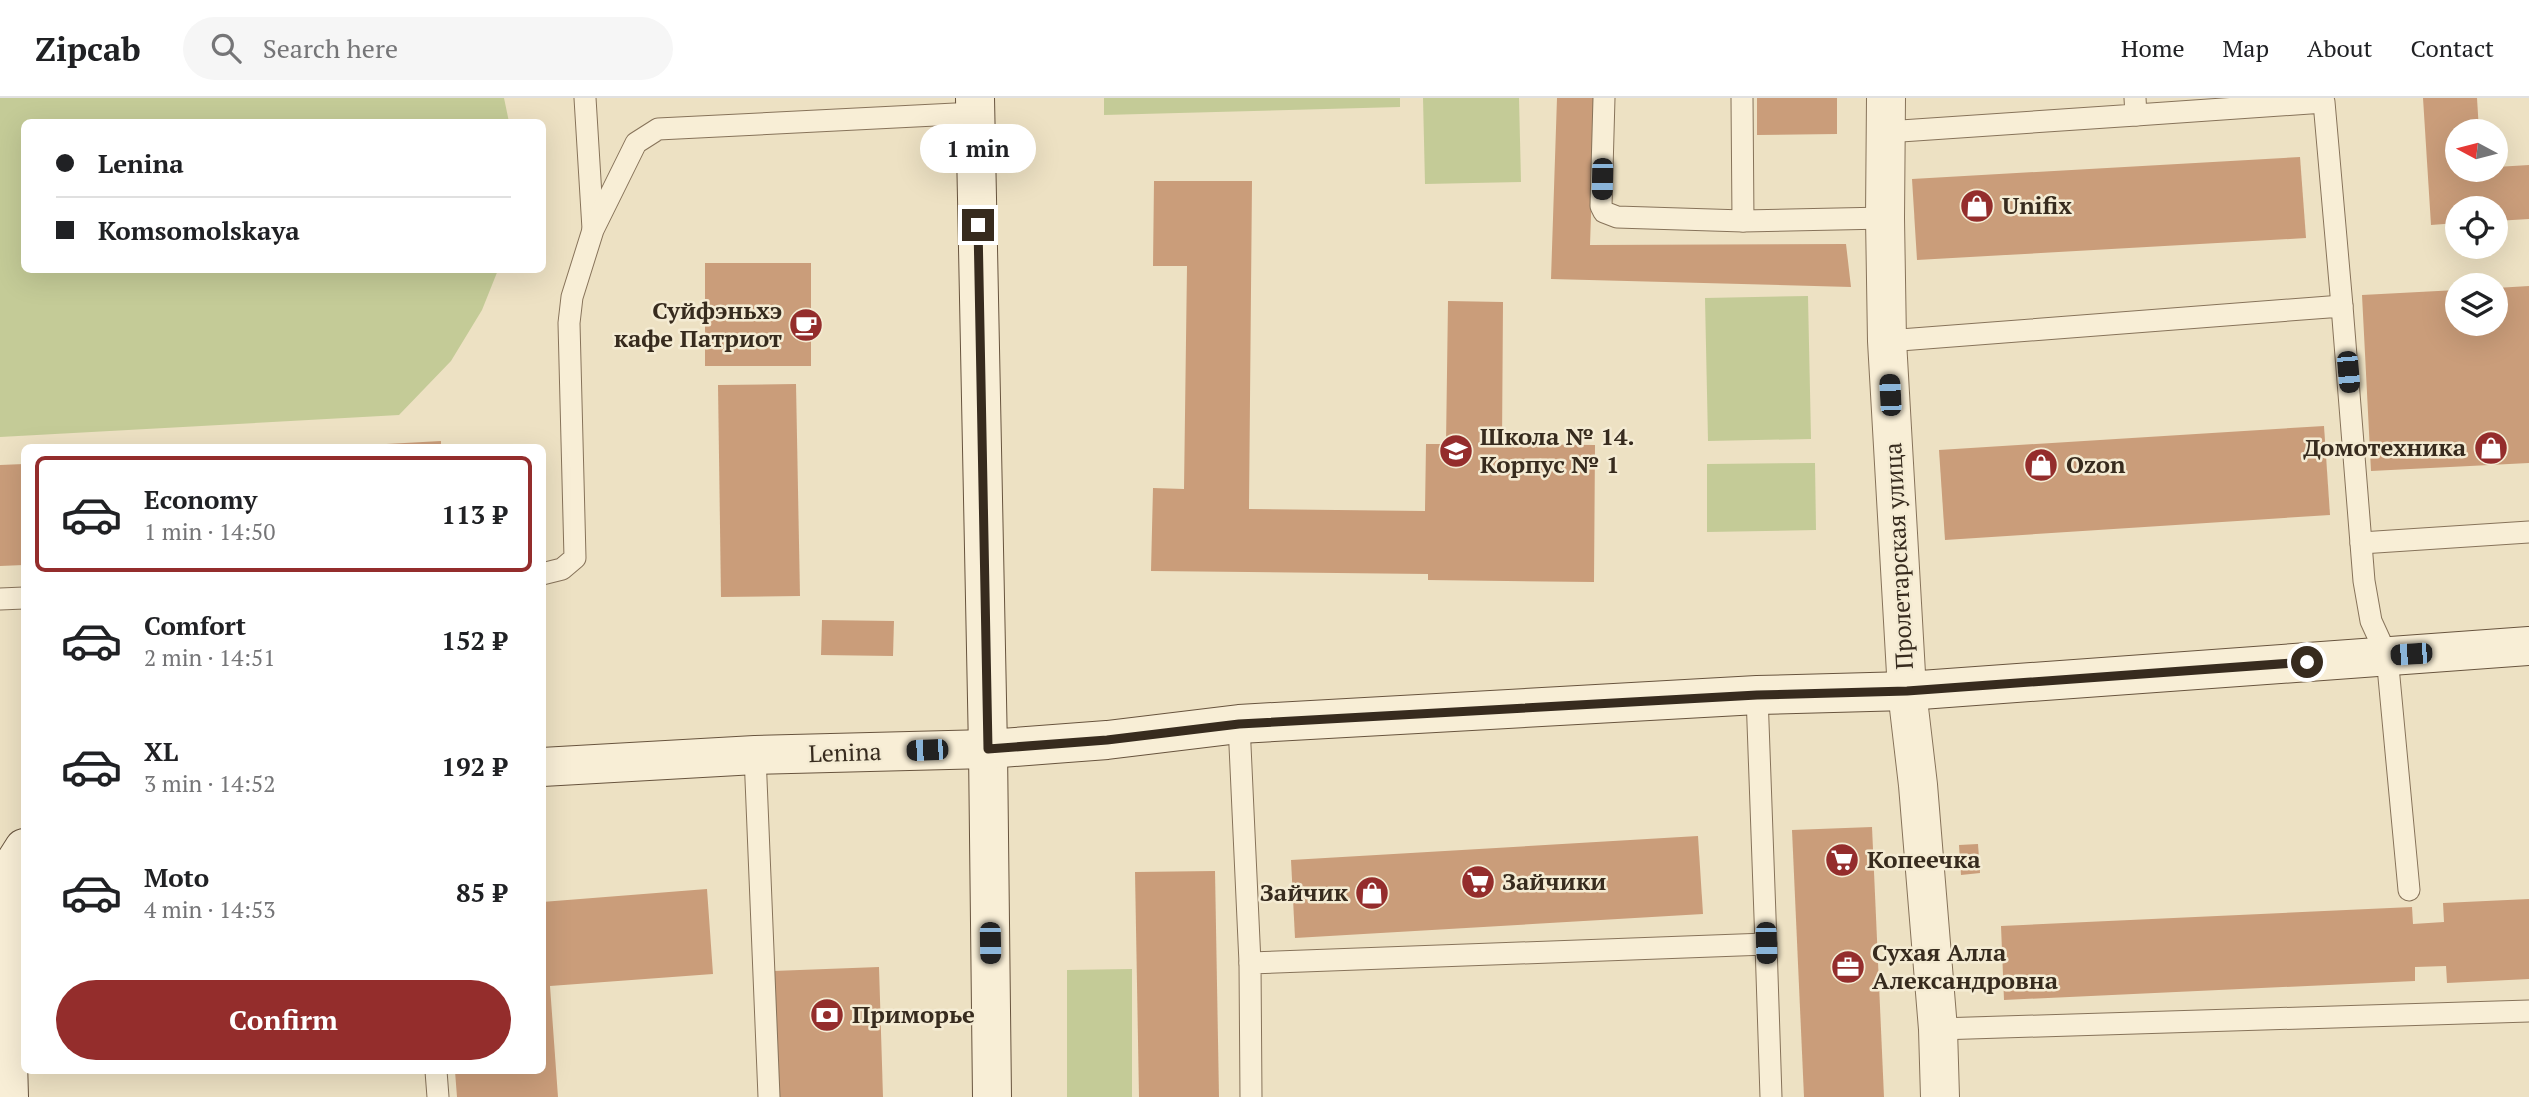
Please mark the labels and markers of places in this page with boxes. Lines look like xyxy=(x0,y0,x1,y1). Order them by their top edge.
shop icon: Unifix xyxy=(1958,187,1996,225)
place label: Unifix xyxy=(2002,189,2072,221)
place label: Суйфэньхэ кафе Патриот xyxy=(614,294,782,354)
cafe icon: Суйфэньхэ кафе Патриот xyxy=(787,306,825,344)
place label: Школа № 14. Корпус № 1 xyxy=(1480,420,1635,480)
shop icon: Домотехника xyxy=(2472,429,2510,467)
place label: Домотехника xyxy=(2303,431,2467,463)
school or university icon: Школа № 14. Корпус № 1 xyxy=(1437,432,1475,470)
shop icon: Ozon xyxy=(2022,446,2060,484)
place label: Ozon xyxy=(2066,448,2126,480)
supermarket icon: Копеечка xyxy=(1823,841,1861,879)
place label: Копеечка xyxy=(1867,843,1981,875)
supermarket icon: Зайчики xyxy=(1459,863,1497,901)
place label: Зайчики xyxy=(1502,865,1606,897)
shop icon: Зайчик xyxy=(1353,874,1391,912)
place label: Зайчик xyxy=(1260,876,1349,908)
place label: Сухая Алла Александровна xyxy=(1872,936,2059,996)
office icon: Сухая Алла Александровна xyxy=(1829,948,1867,986)
bank icon: Приморье xyxy=(808,996,846,1034)
place label: Приморье xyxy=(852,998,975,1030)

